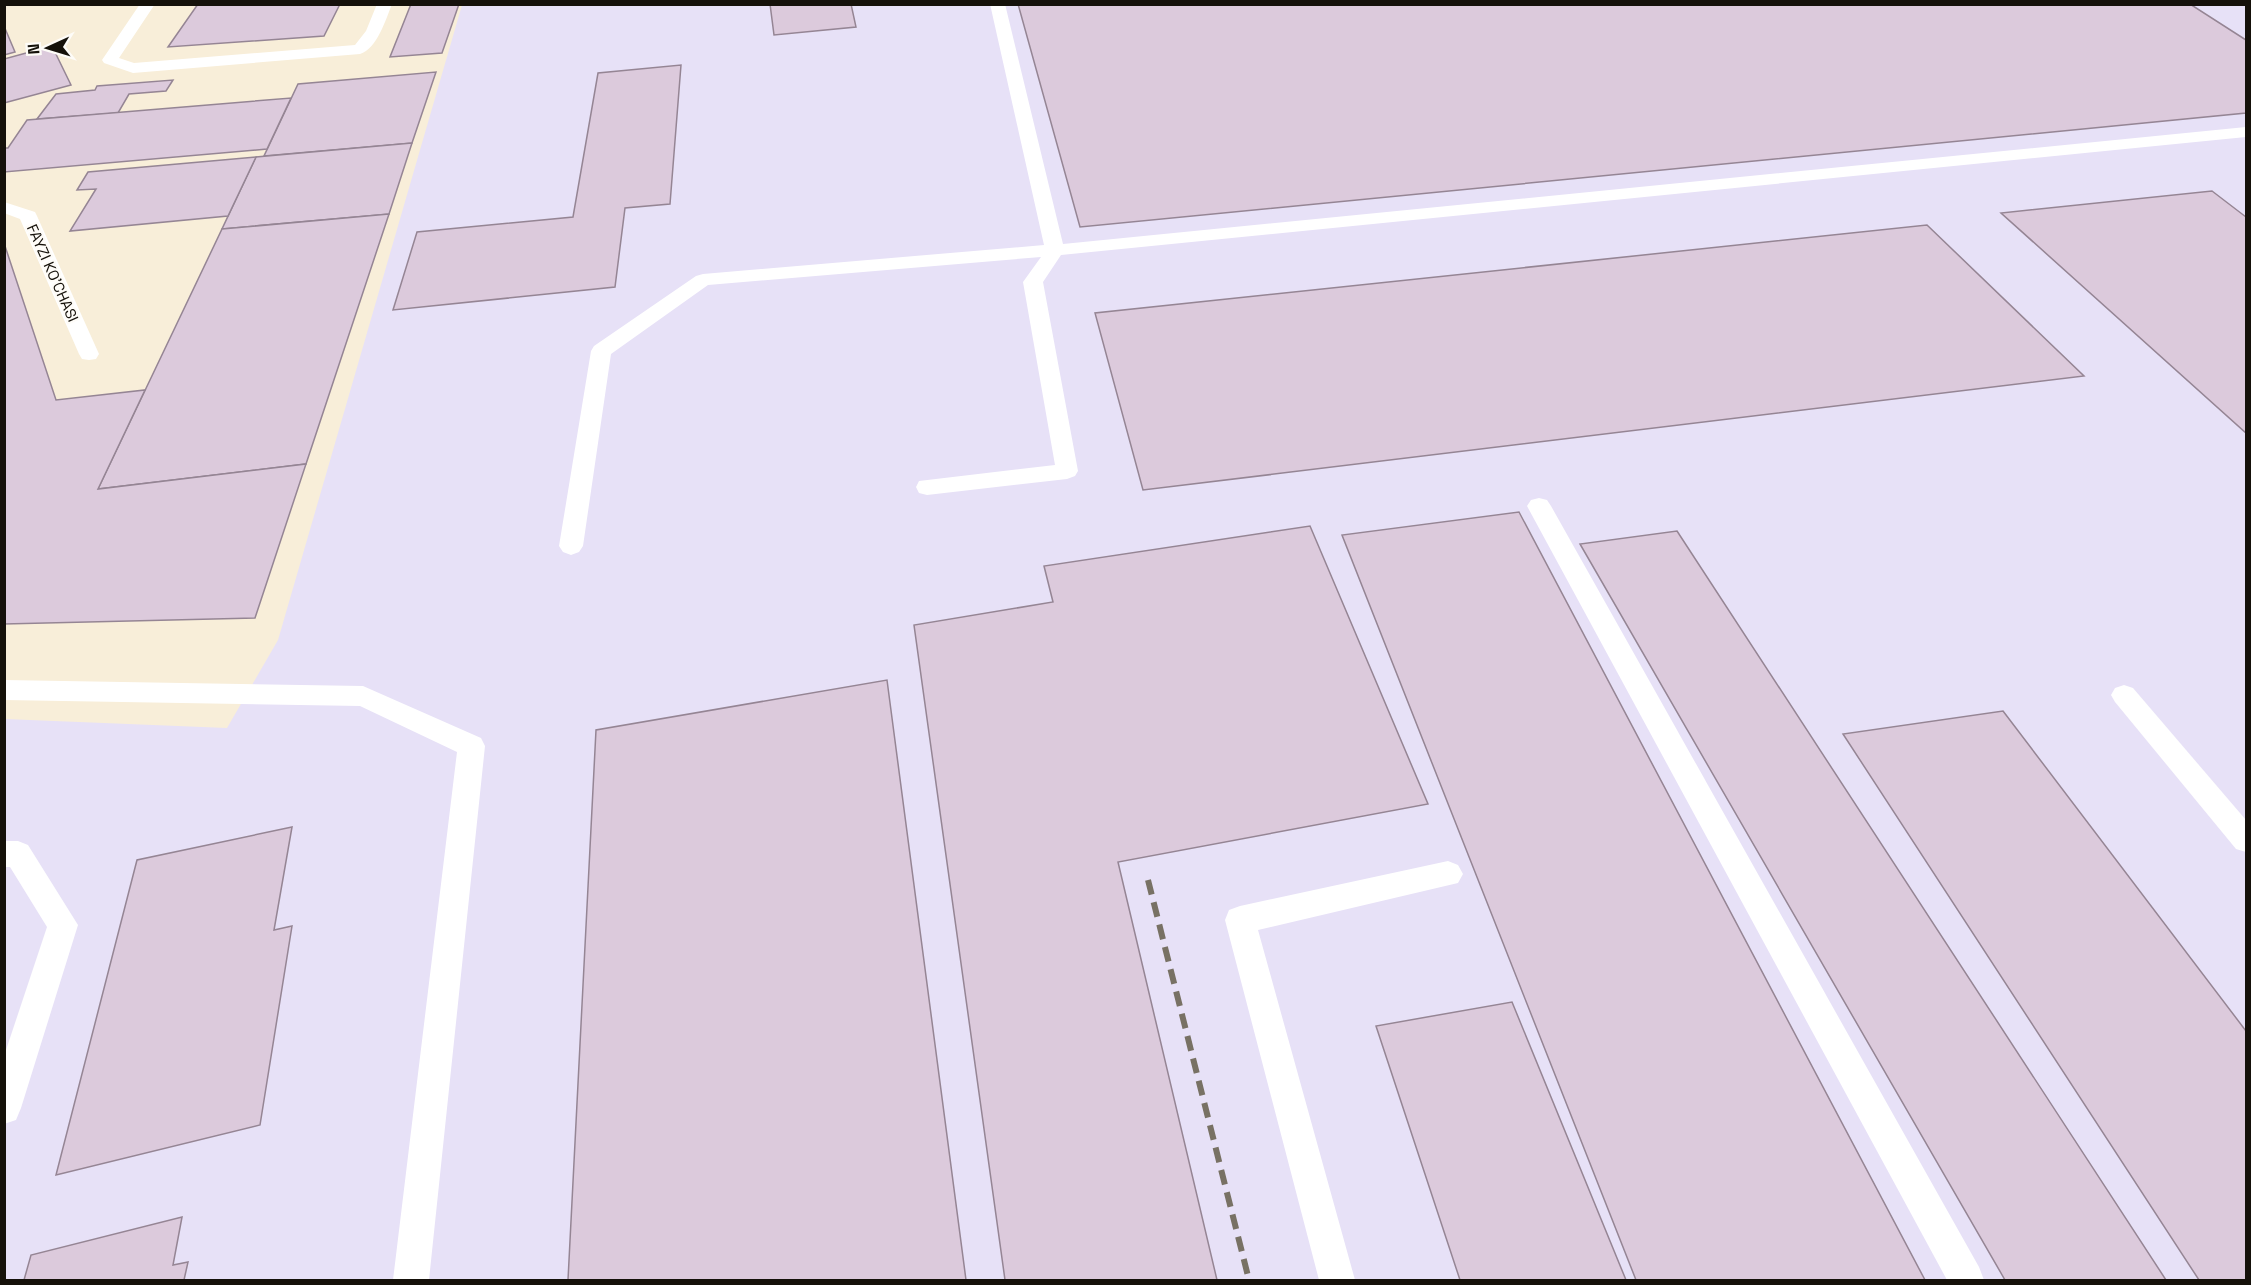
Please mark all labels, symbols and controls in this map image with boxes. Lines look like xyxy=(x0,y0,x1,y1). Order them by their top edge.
north arrow xyxy=(18,18,78,78)
text: N xyxy=(23,43,44,55)
street label: FAYZI KO'CHASI xyxy=(23,221,83,325)

